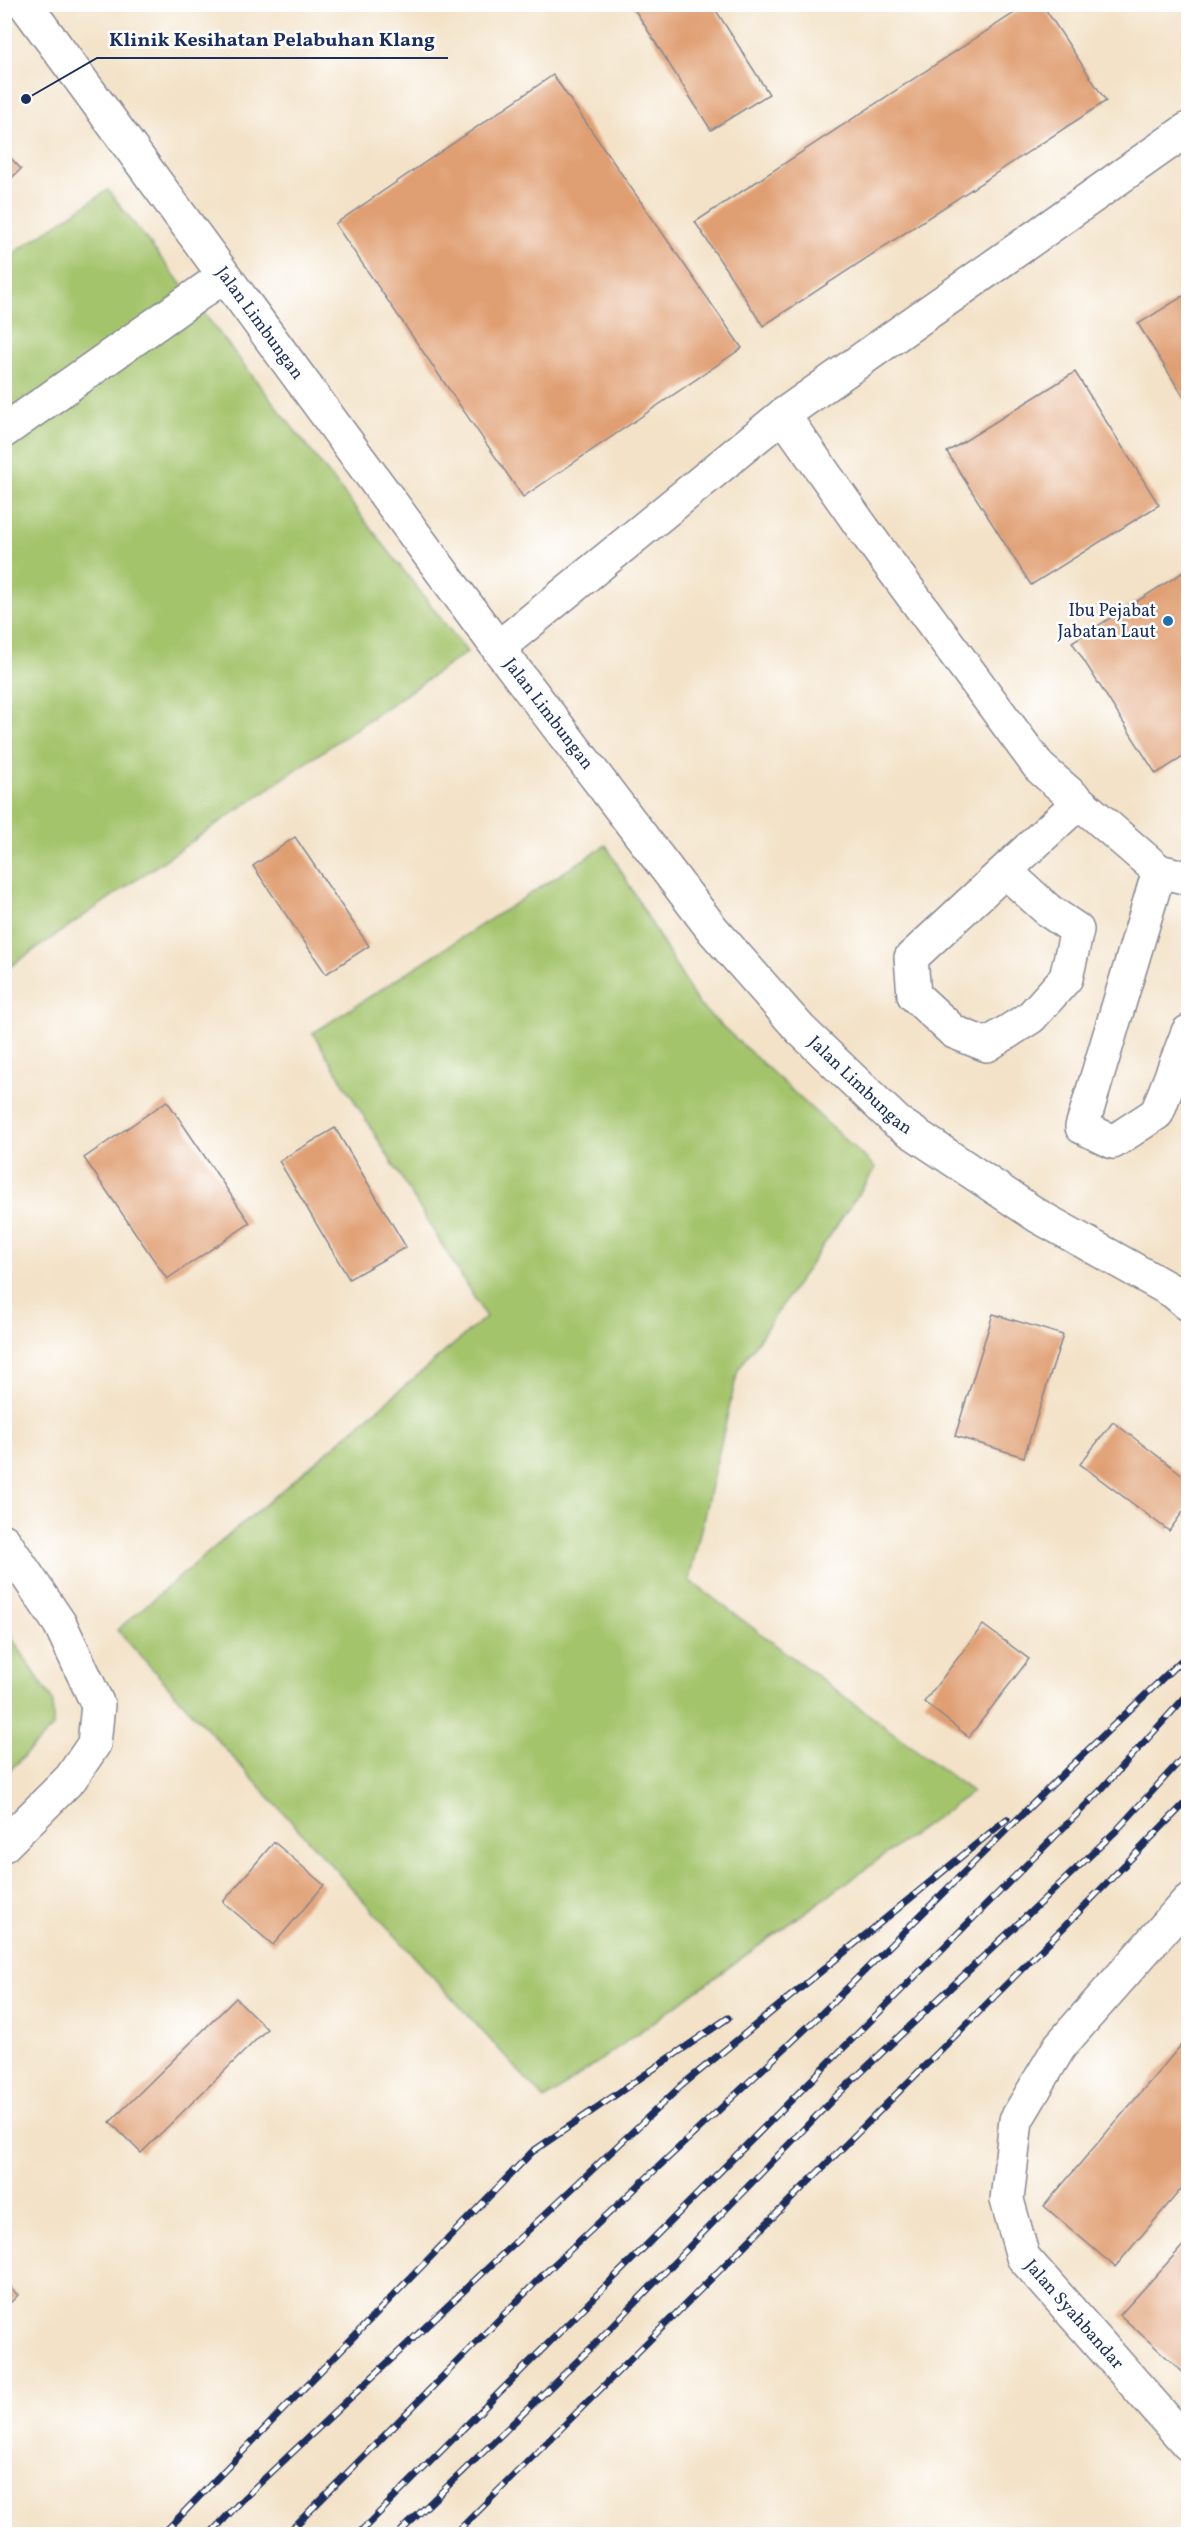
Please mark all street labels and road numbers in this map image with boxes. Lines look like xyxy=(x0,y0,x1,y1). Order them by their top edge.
street label: Jalan Limbungan xyxy=(209,261,310,385)
street label: Jalan Limbungan xyxy=(498,653,599,775)
street label: Jalan Limbungan xyxy=(802,1030,917,1141)
street label: Jalan Syahbandar xyxy=(1018,2254,1130,2375)

